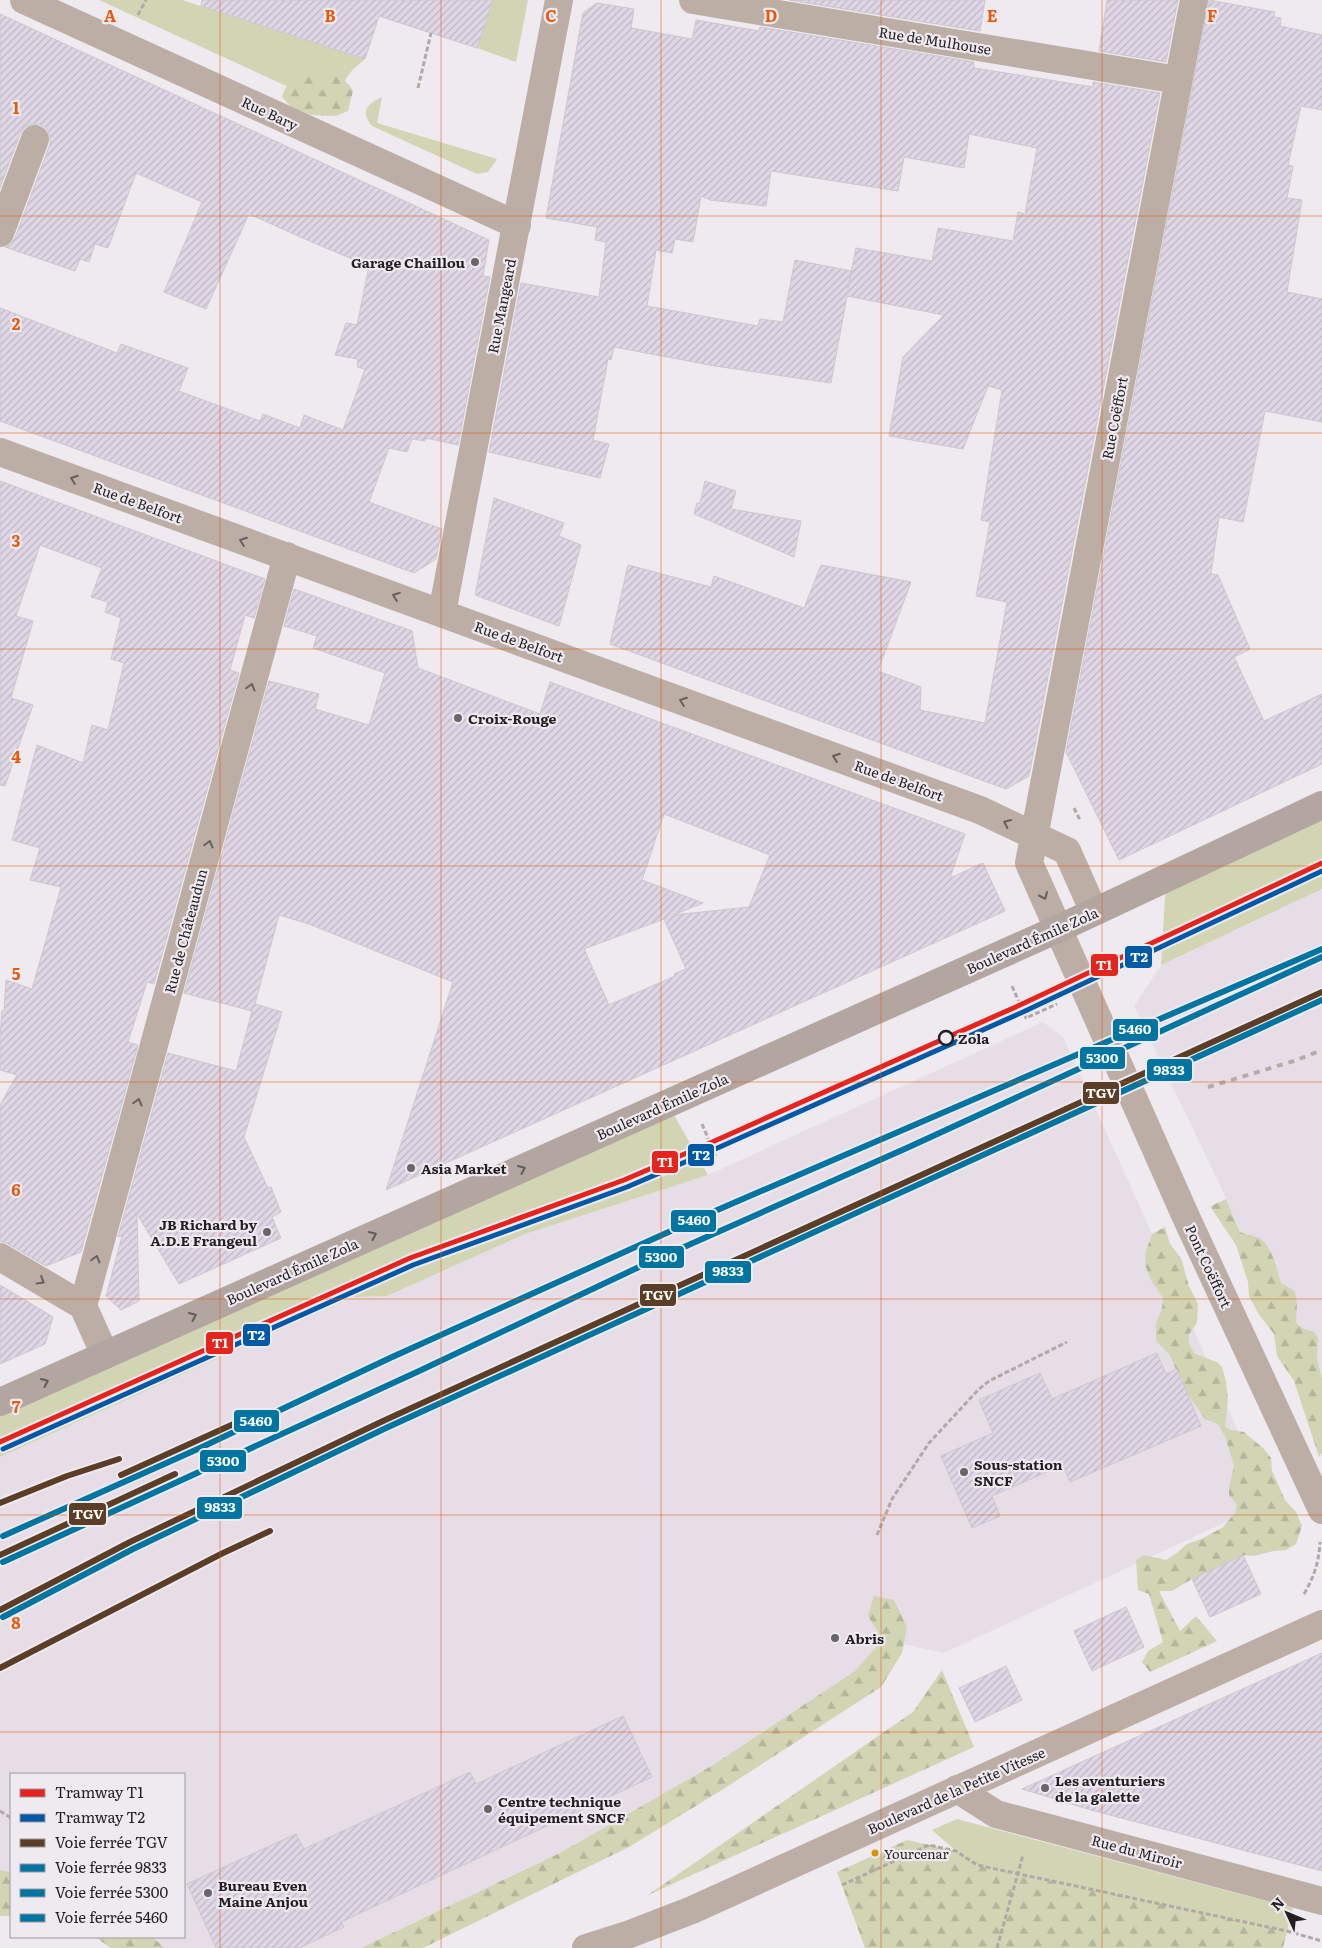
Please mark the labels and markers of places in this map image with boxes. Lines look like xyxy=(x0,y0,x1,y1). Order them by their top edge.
place label: Garage Chaillou xyxy=(351,252,466,272)
marker: Garage Chaillou xyxy=(469,256,481,268)
place label: Croix-Rouge xyxy=(468,708,557,728)
marker: Croix-Rouge xyxy=(452,712,464,724)
place label: Zola xyxy=(958,1028,990,1048)
marker: Zola xyxy=(938,1030,954,1046)
place label: Asia Market xyxy=(421,1158,507,1178)
marker: Asia Market xyxy=(405,1162,417,1174)
place label: JB Richard by A.D.E Frangeul xyxy=(150,1214,257,1250)
marker: JB Richard by A.D.E Frangeul xyxy=(261,1226,273,1238)
place label: Sous-station SNCF xyxy=(974,1454,1063,1490)
marker: Sous-station SNCF xyxy=(958,1466,970,1478)
place label: Abris xyxy=(845,1628,884,1648)
marker: Abris xyxy=(829,1632,841,1644)
place label: Les aventuriers de la galette xyxy=(1055,1770,1165,1806)
marker: Les aventuriers de la galette xyxy=(1039,1782,1051,1794)
place label: Centre technique équipement SNCF xyxy=(498,1791,625,1827)
marker: Centre technique équipement SNCF xyxy=(482,1803,494,1815)
place label: Yourcenar xyxy=(884,1844,949,1863)
marker: Yourcenar xyxy=(870,1848,880,1858)
place label: Bureau Even Maine Anjou xyxy=(218,1875,309,1911)
marker: Bureau Even Maine Anjou xyxy=(202,1887,214,1899)

